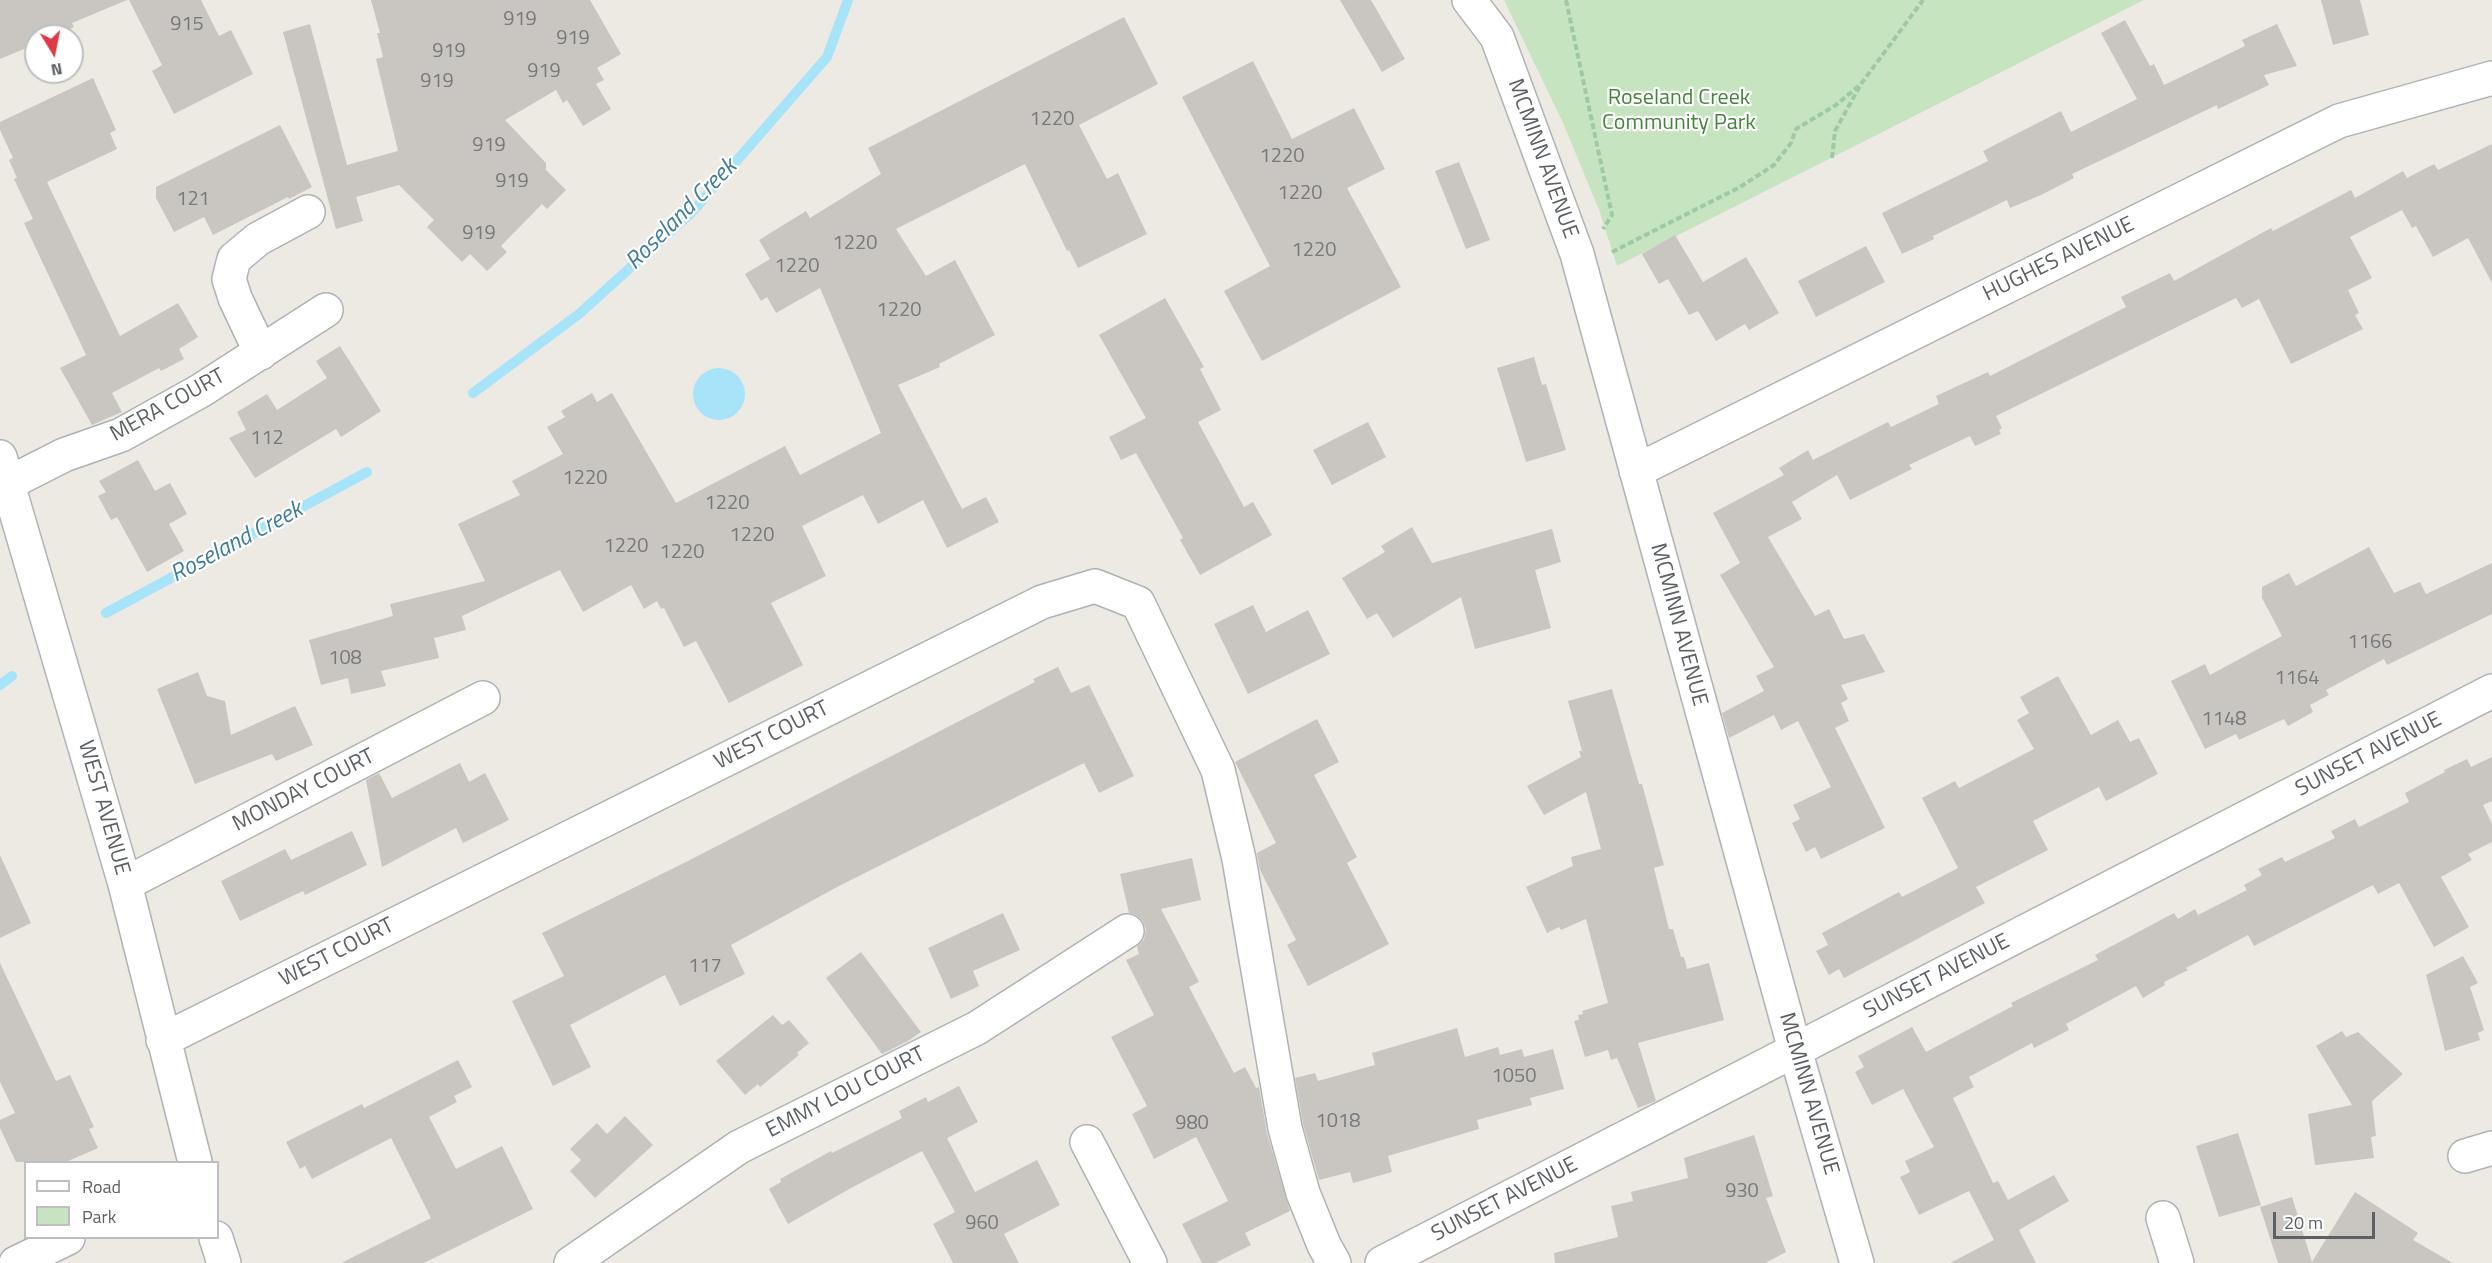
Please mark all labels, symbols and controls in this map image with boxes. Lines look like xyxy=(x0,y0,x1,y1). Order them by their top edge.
house number: 919 xyxy=(503,8,537,32)
house number: 915 xyxy=(170,13,204,37)
north arrow xyxy=(24,24,84,84)
house number: 919 xyxy=(556,27,590,51)
house number: 919 xyxy=(432,40,466,64)
text: N xyxy=(49,57,64,83)
house number: 919 xyxy=(527,60,561,84)
house number: 919 xyxy=(420,70,454,94)
street label: MCMINN AVENUE xyxy=(1501,76,1583,242)
park label: Roseland Creek Community Park xyxy=(1602,86,1756,138)
house number: 1220 xyxy=(1030,108,1074,132)
house number: 919 xyxy=(472,134,506,158)
house number: 1220 xyxy=(1260,145,1304,169)
water label: Roseland Creek xyxy=(620,153,744,277)
house number: 919 xyxy=(495,170,529,194)
house number: 1220 xyxy=(1278,182,1322,206)
house number: 121 xyxy=(176,188,210,212)
street label: HUGHES AVENUE xyxy=(1979,212,2139,308)
house number: 919 xyxy=(462,222,496,246)
house number: 1220 xyxy=(833,232,877,256)
house number: 1220 xyxy=(1292,239,1336,263)
house number: 1220 xyxy=(775,255,819,279)
house number: 1220 xyxy=(877,299,921,323)
street label: MERA COURT xyxy=(106,364,230,448)
house number: 112 xyxy=(250,427,284,451)
house number: 1220 xyxy=(563,467,607,491)
house number: 1220 xyxy=(705,492,749,516)
water label: Roseland Creek xyxy=(166,496,308,590)
house number: 1220 xyxy=(730,524,774,548)
house number: 1220 xyxy=(604,535,648,559)
house number: 1220 xyxy=(660,541,704,565)
street label: MCMINN AVENUE xyxy=(1644,541,1712,709)
house number: 1166 xyxy=(2348,631,2392,655)
house number: 108 xyxy=(328,647,362,671)
house number: 1164 xyxy=(2275,667,2319,691)
street label: WEST COURT xyxy=(710,696,834,776)
street label: SUNSET AVENUE xyxy=(2292,707,2446,803)
house number: 1148 xyxy=(2202,708,2246,732)
street label: WEST AVENUE xyxy=(71,738,135,878)
street label: MONDAY COURT xyxy=(229,744,379,838)
street label: WEST COURT xyxy=(275,913,399,993)
street label: SUNSET AVENUE xyxy=(1860,929,2014,1025)
house number: 117 xyxy=(688,955,722,979)
street label: MCMINN AVENUE xyxy=(1772,1010,1844,1178)
street label: EMMY LOU COURT xyxy=(762,1042,930,1144)
house number: 1050 xyxy=(1492,1065,1536,1089)
house number: 1018 xyxy=(1316,1110,1360,1134)
house number: 980 xyxy=(1175,1112,1209,1136)
street label: SUNSET AVENUE xyxy=(1428,1152,1582,1248)
legend xyxy=(24,1161,219,1239)
text: Road xyxy=(82,1173,121,1200)
house number: 930 xyxy=(1725,1180,1759,1204)
scale bar xyxy=(2276,1200,2378,1238)
text: Park xyxy=(82,1203,116,1230)
text: 20 m xyxy=(2284,1209,2323,1236)
house number: 960 xyxy=(965,1212,999,1236)

